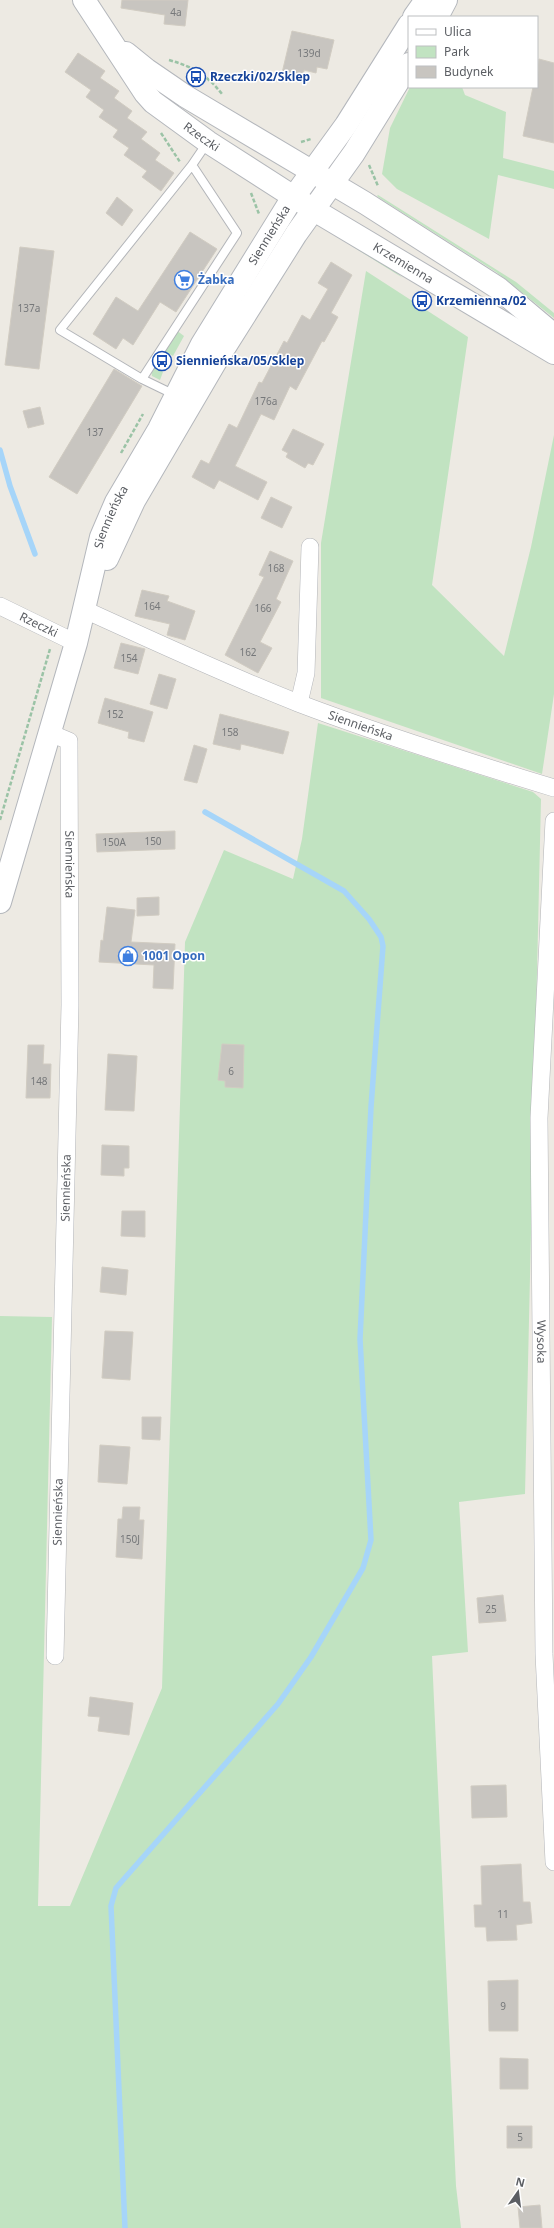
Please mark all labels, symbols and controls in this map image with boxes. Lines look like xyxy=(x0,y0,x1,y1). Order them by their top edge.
house number: 4a xyxy=(170,5,182,19)
legend xyxy=(408,16,538,88)
text: Ulica xyxy=(444,23,471,40)
text: Park xyxy=(444,43,470,60)
house number: 139d xyxy=(297,46,321,60)
text: Budynek xyxy=(444,63,494,80)
bus stop icon: Rzeczki/02/Sklep xyxy=(185,66,207,88)
place label: Rzeczki/02/Sklep xyxy=(210,68,311,85)
street label: Rzeczki xyxy=(180,118,223,155)
street label: Siennieńska xyxy=(244,202,294,268)
street label: Krzemienna xyxy=(370,238,437,287)
supermarket icon: Żabka xyxy=(173,269,195,291)
place label: Żabka xyxy=(198,271,234,288)
bus stop icon: Krzemienna/02 xyxy=(411,290,433,312)
place label: Krzemienna/02 xyxy=(436,292,526,309)
house number: 137a xyxy=(18,301,40,315)
bus stop icon: Siennieńska/05/Sklep xyxy=(151,350,173,372)
place label: Siennieńska/05/Sklep xyxy=(176,352,305,369)
house number: 176a xyxy=(255,394,277,408)
house number: 137 xyxy=(86,425,104,439)
street label: Siennieńska xyxy=(90,482,132,550)
house number: 168 xyxy=(267,561,285,575)
house number: 164 xyxy=(143,599,161,613)
house number: 166 xyxy=(254,601,272,615)
street label: Rzeczki xyxy=(17,608,61,641)
house number: 162 xyxy=(239,645,257,659)
house number: 154 xyxy=(120,651,138,665)
street label: Siennieńska xyxy=(326,706,395,744)
house number: 152 xyxy=(106,707,124,721)
house number: 158 xyxy=(221,725,239,739)
street label: Siennieńska xyxy=(61,831,79,898)
house number: 150 xyxy=(144,834,162,848)
house number: 150A xyxy=(102,835,126,849)
shop icon: 1001 Opon xyxy=(117,945,139,967)
place label: 1001 Opon xyxy=(142,947,205,964)
house number: 6 xyxy=(228,1064,234,1078)
house number: 148 xyxy=(30,1074,48,1088)
street label: Siennieńska xyxy=(56,1154,75,1222)
street label: Wysoka xyxy=(533,1320,550,1363)
street label: Siennieńska xyxy=(48,1478,67,1546)
house number: 150J xyxy=(120,1532,140,1546)
house number: 25 xyxy=(485,1602,497,1616)
house number: 11 xyxy=(497,1907,509,1921)
house number: 9 xyxy=(500,1999,506,2013)
house number: 5 xyxy=(517,2130,523,2144)
north arrow xyxy=(498,2172,538,2212)
text: N xyxy=(514,2173,527,2190)

